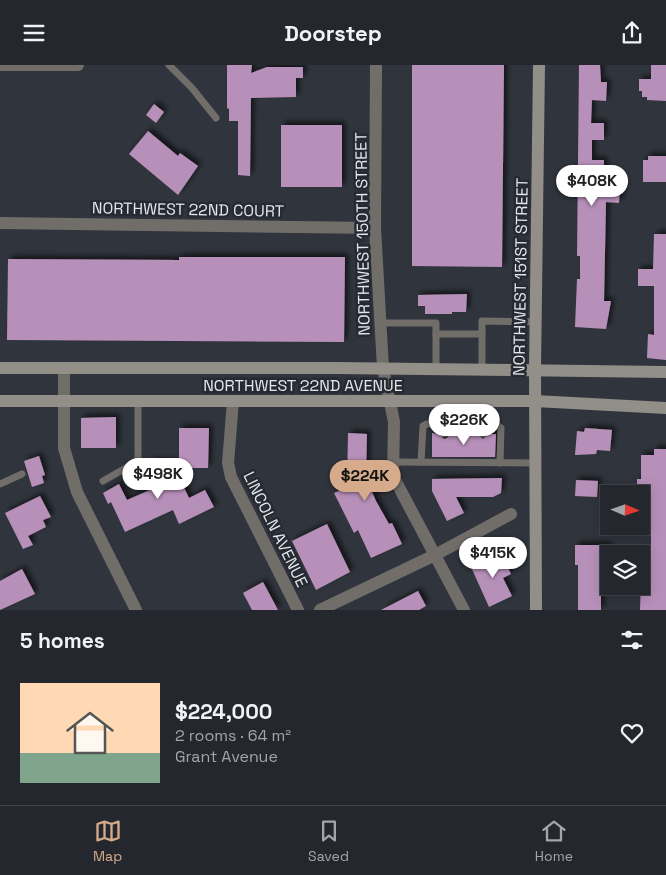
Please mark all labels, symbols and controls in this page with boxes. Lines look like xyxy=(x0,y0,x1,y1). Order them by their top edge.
icon: menu xyxy=(20,19,48,47)
text: Doorstep xyxy=(284,19,382,47)
icon: share xyxy=(618,19,646,47)
street label: NORTHWEST 150TH STREET xyxy=(350,132,375,336)
pin: $408K xyxy=(557,165,627,207)
text: $408K xyxy=(567,170,617,191)
street label: NORTHWEST 151ST STREET xyxy=(508,178,533,376)
street label: NORTHWEST 22ND COURT xyxy=(92,197,284,222)
street label: NORTHWEST 22ND AVENUE xyxy=(203,375,403,396)
pin: $226K xyxy=(429,403,499,446)
text: $226K xyxy=(440,409,488,430)
pin: $498K xyxy=(123,457,193,500)
pin: $224K xyxy=(330,459,400,502)
text: $498K xyxy=(133,463,183,484)
text: $224K xyxy=(341,465,389,486)
street label: LINCOLN AVENUE xyxy=(239,468,313,590)
north arrow xyxy=(600,485,650,535)
map controls xyxy=(600,485,650,595)
pin: $415K xyxy=(458,537,528,579)
text: $415K xyxy=(470,542,516,563)
button: layers xyxy=(600,545,650,595)
icon: filters xyxy=(618,626,646,654)
text: 5 homes xyxy=(20,627,105,654)
text: $224,000 xyxy=(175,698,272,725)
icon: home xyxy=(60,703,120,763)
icon: heart xyxy=(618,719,646,747)
text: 2 rooms · 64 m² xyxy=(175,725,291,746)
text: Grant Avenue xyxy=(175,746,278,767)
tab: Map xyxy=(93,817,122,865)
tab: Saved xyxy=(308,817,349,865)
tab: Home xyxy=(535,817,573,865)

